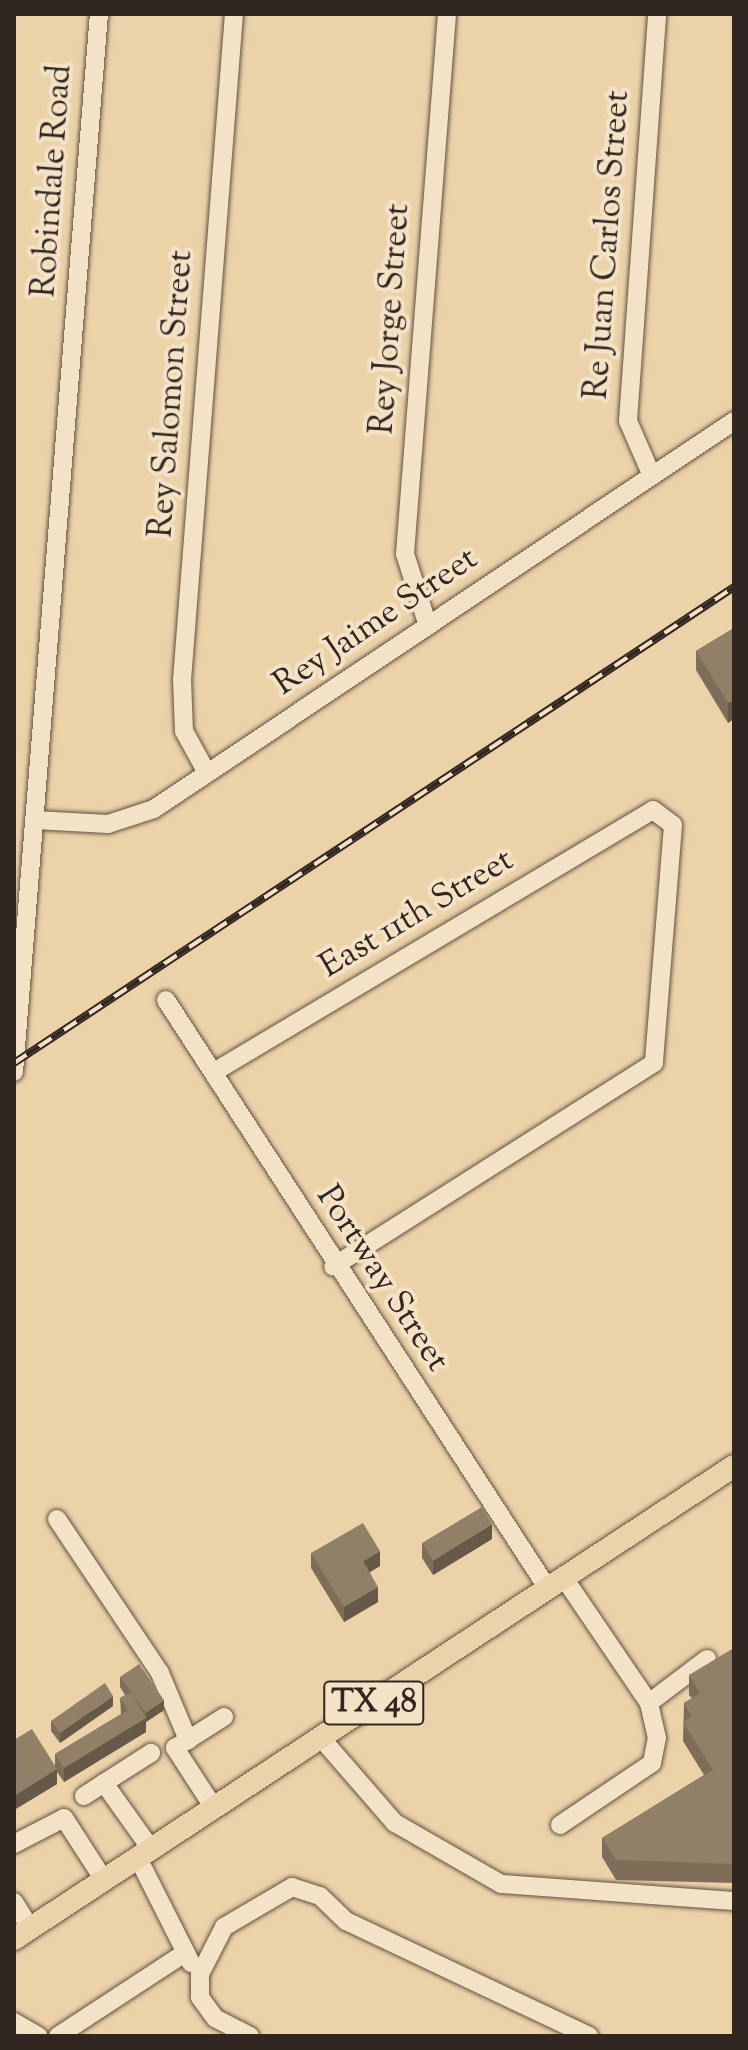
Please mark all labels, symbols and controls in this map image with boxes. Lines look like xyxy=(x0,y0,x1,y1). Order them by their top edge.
street label: Robindale Road xyxy=(25,63,81,299)
street label: Re Juan Carlos Street xyxy=(577,89,639,401)
street label: Rey Jorge Street xyxy=(363,202,419,436)
street label: Rey Salomon Street xyxy=(142,249,202,539)
street label: Rey Jaime Street xyxy=(266,539,486,705)
street label: East 11th Street xyxy=(313,840,521,988)
street label: Portway Street xyxy=(307,1178,457,1380)
road number: TX 48 xyxy=(322,1675,426,1731)

